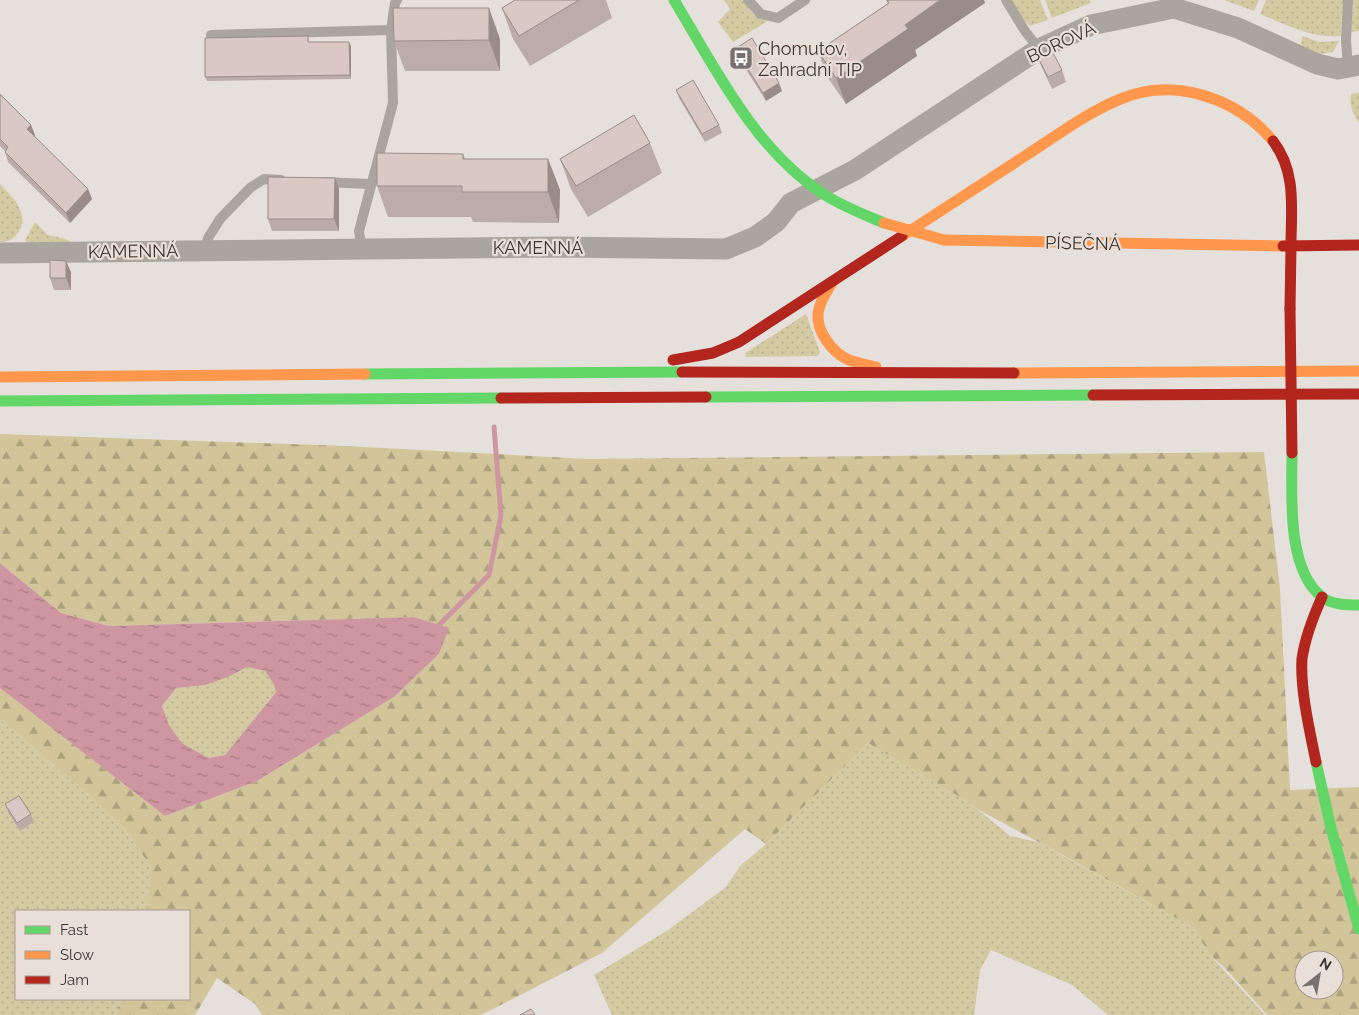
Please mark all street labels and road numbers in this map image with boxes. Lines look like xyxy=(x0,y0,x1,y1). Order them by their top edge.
street label: BOROVÁ xyxy=(1023,16,1099,67)
street label: PÍSEČNÁ xyxy=(1045,231,1121,254)
street label: KAMENNÁ xyxy=(493,236,583,258)
street label: KAMENNÁ xyxy=(88,239,178,262)

